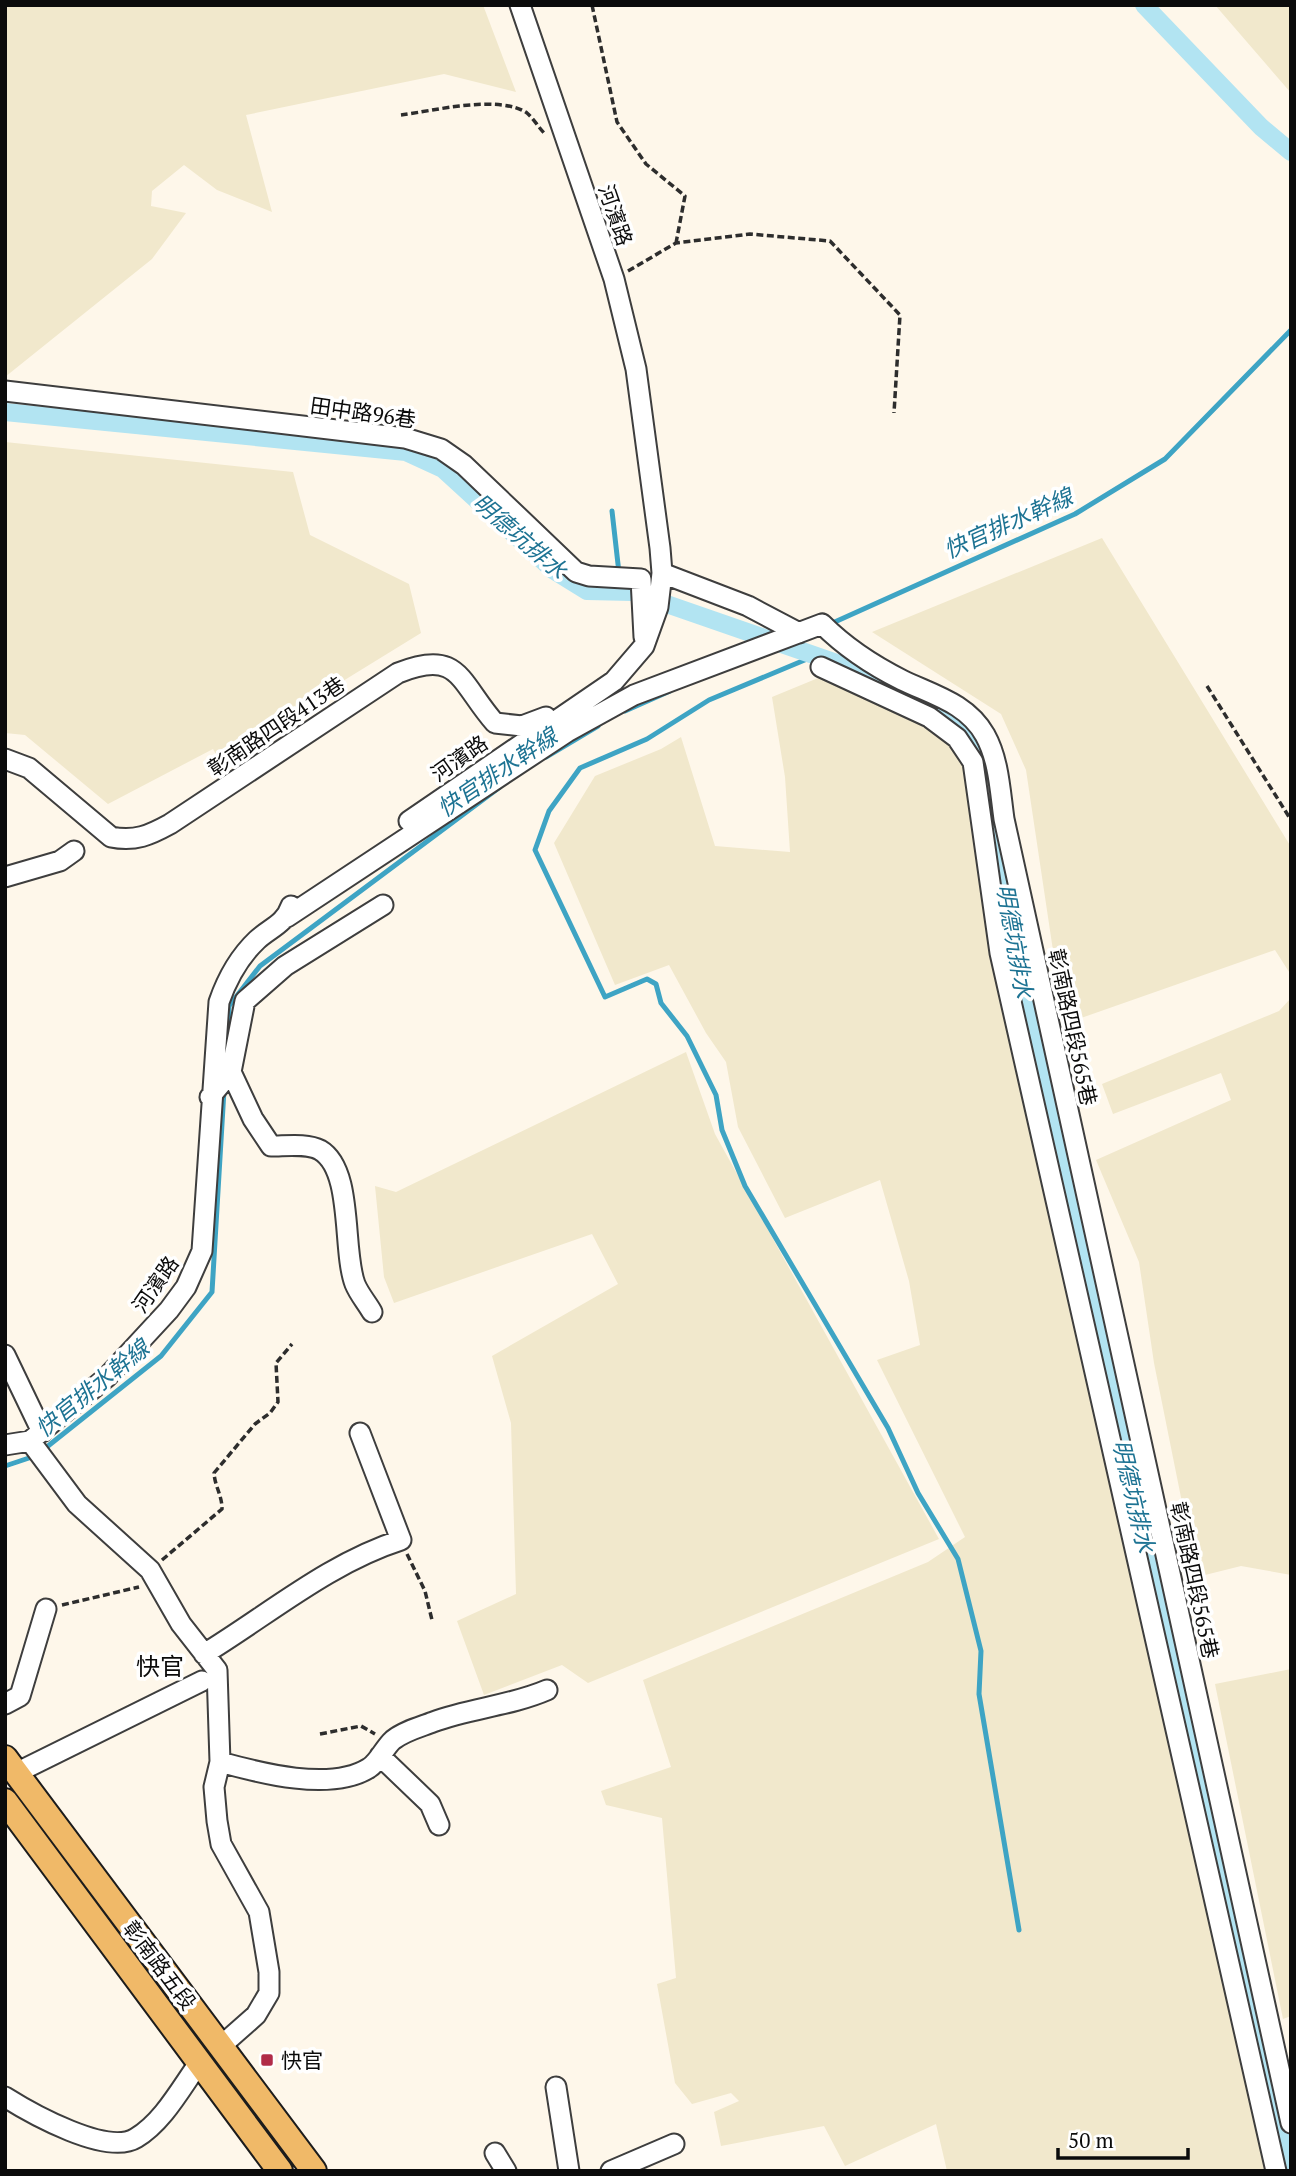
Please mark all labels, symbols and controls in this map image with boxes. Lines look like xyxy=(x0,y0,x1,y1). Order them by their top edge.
street label: 河濱路 xyxy=(593,181,639,249)
street label: 田中路96巷 xyxy=(308,391,418,433)
water label: 快官排水幹線 xyxy=(939,480,1080,565)
water label: 明德坑排水 xyxy=(466,487,574,586)
street label: 彰南路四段413巷 xyxy=(202,670,350,782)
water label: 快官排水幹線 xyxy=(431,719,565,823)
street label: 河濱路 xyxy=(425,728,493,788)
water label: 明德坑排水 xyxy=(990,882,1040,1001)
street label: 彰南路四段565巷 xyxy=(1043,946,1103,1108)
street label: 河濱路 xyxy=(125,1250,185,1318)
water label: 快官排水幹線 xyxy=(29,1331,158,1443)
water label: 明德坑排水 xyxy=(1106,1436,1162,1556)
street label: 彰南路四段565巷 xyxy=(1165,1499,1225,1661)
district label: 快官 xyxy=(136,1650,184,1682)
street label: 彰南路五段 xyxy=(117,1915,203,2015)
place label: 快官 xyxy=(281,2046,323,2074)
marker: 快官 xyxy=(259,2052,275,2068)
scale bar xyxy=(1058,2116,1188,2160)
text: 50 m xyxy=(1068,2126,1114,2154)

